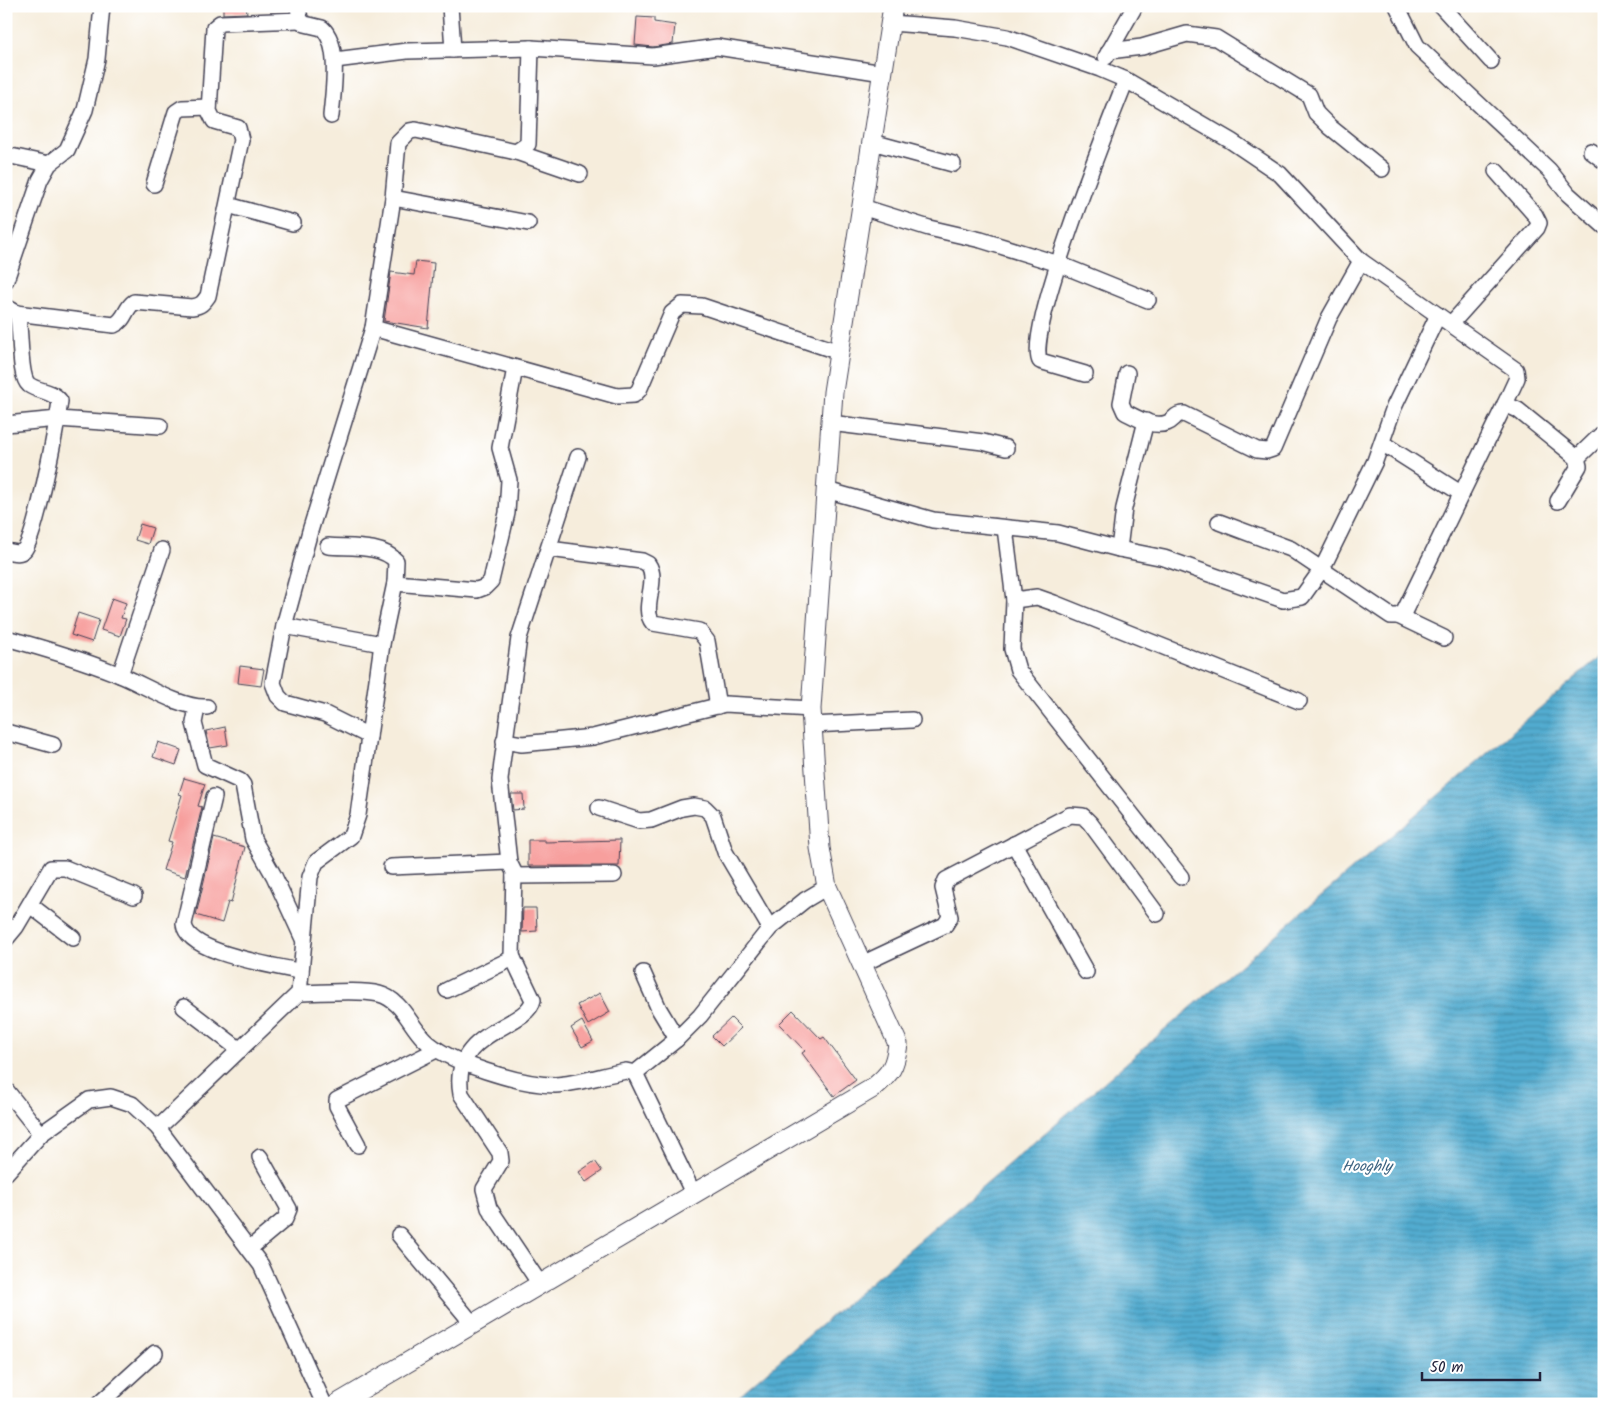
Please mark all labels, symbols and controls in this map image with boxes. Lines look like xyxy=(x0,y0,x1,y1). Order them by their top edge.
water label: Hooghly xyxy=(1342,1155,1394,1179)
scale bar xyxy=(1422,1350,1540,1382)
text: 50 m xyxy=(1430,1356,1464,1380)

